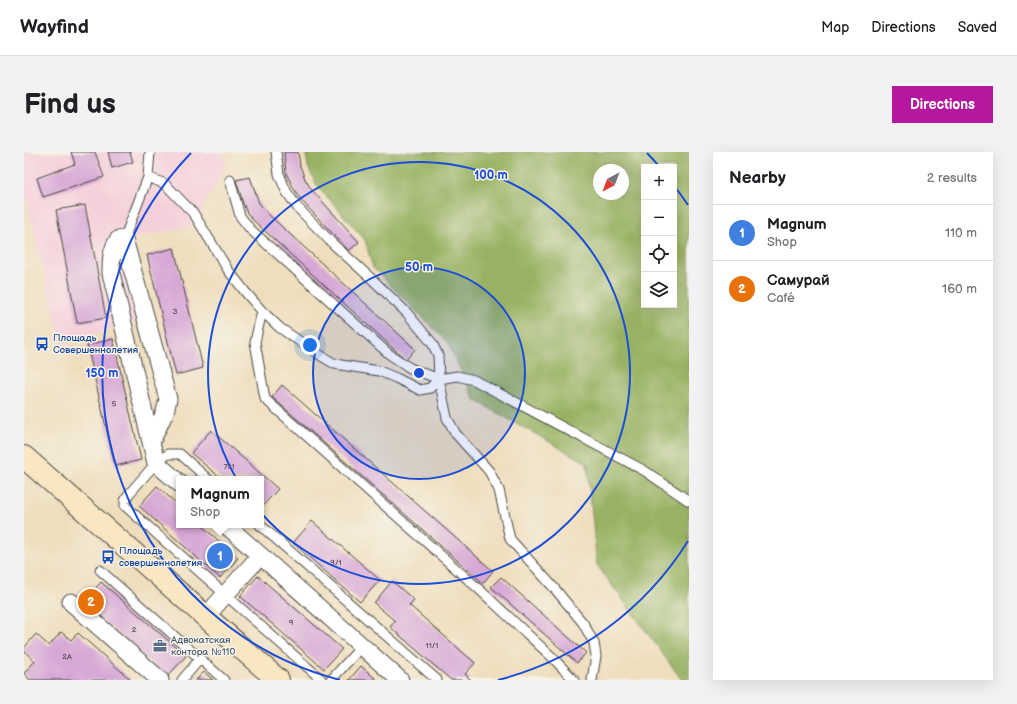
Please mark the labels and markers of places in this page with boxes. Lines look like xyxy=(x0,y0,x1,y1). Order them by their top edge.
place label: Площадь Совершеннолетия xyxy=(53,332,139,356)
bus stop icon: Площадь Совершеннолетия xyxy=(34,336,50,352)
centre of rings xyxy=(412,366,426,380)
pin: 1 xyxy=(207,541,233,571)
place label: Площадь совершеннолетия xyxy=(119,545,203,569)
bus stop icon: Площадь совершеннолетия xyxy=(100,549,116,565)
pin: 2 xyxy=(78,587,104,617)
place label: Адвокатская контора №110 xyxy=(170,634,235,658)
office icon: Адвокатская контора №110 xyxy=(152,638,168,654)

